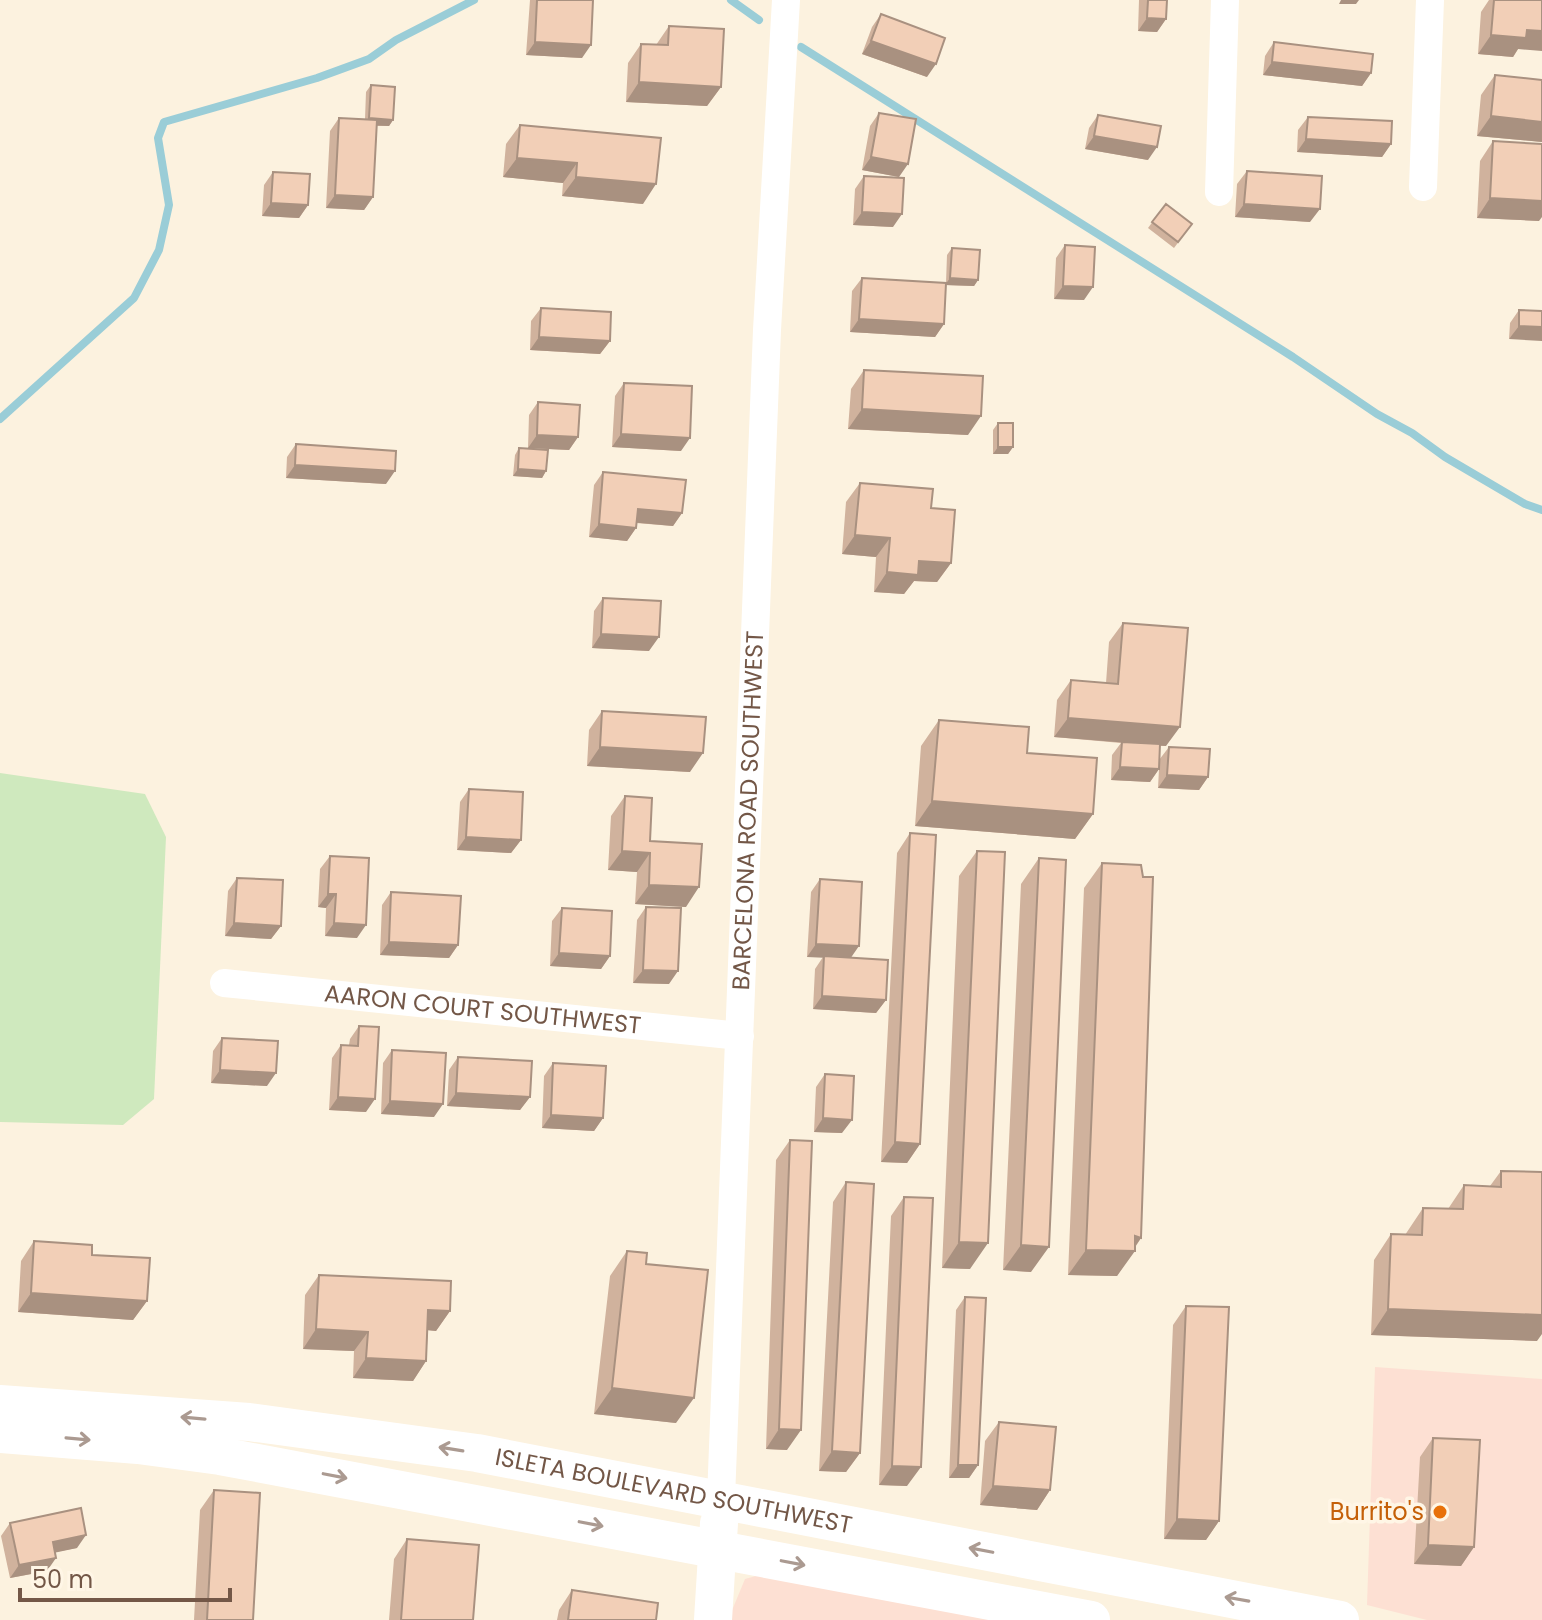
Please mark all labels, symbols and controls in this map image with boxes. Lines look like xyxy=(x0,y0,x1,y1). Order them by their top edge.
street label: BARCELONA ROAD SOUTHWEST xyxy=(724,630,771,991)
street label: AARON COURT SOUTHWEST xyxy=(323,976,643,1042)
one-way arrow xyxy=(180,1410,207,1425)
one-way arrow xyxy=(64,1432,91,1447)
street label: ISLETA BOULEVARD SOUTHWEST xyxy=(492,1440,855,1541)
one-way arrow xyxy=(439,1441,464,1456)
one-way arrow xyxy=(322,1470,347,1485)
place label: Burrito's xyxy=(1330,1495,1424,1528)
marker: Burrito's xyxy=(1431,1503,1449,1521)
one-way arrow xyxy=(577,1518,603,1533)
one-way arrow xyxy=(969,1542,995,1557)
scale bar xyxy=(20,1552,230,1602)
one-way arrow xyxy=(780,1556,806,1571)
text: 50 m xyxy=(32,1563,93,1596)
one-way arrow xyxy=(1224,1591,1250,1606)

